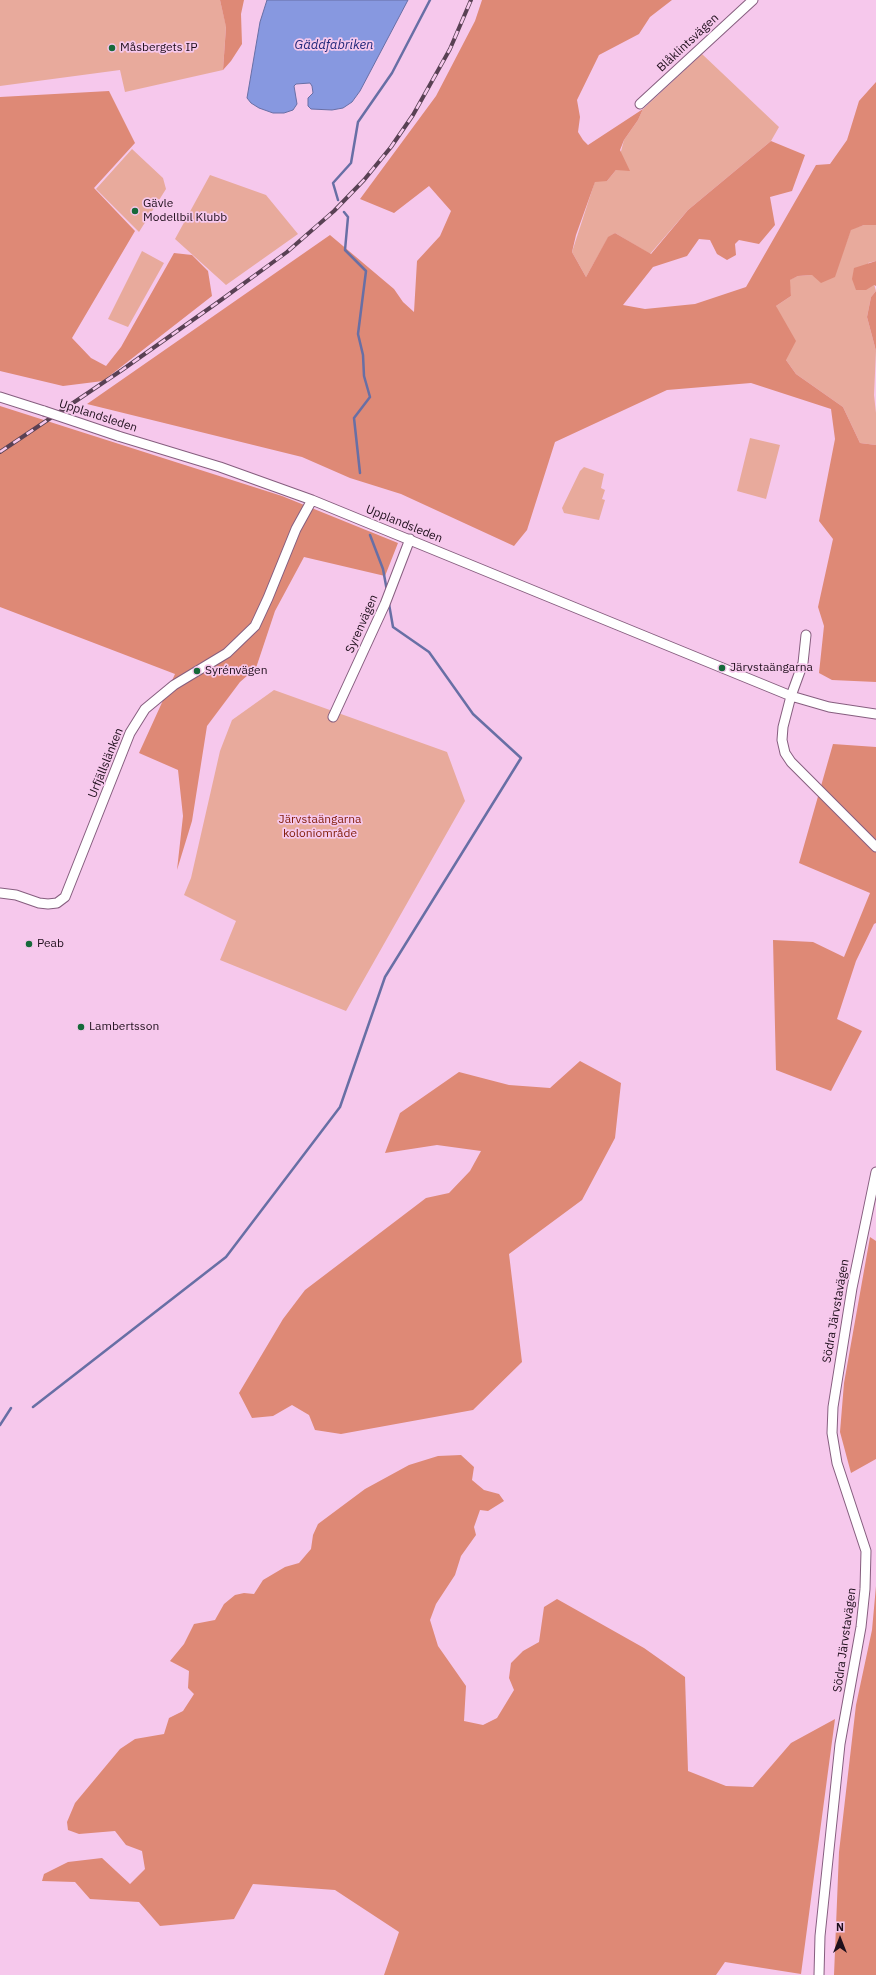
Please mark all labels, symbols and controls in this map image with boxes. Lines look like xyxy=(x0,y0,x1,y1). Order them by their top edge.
street label: Blåklintsvägen xyxy=(654,11,722,75)
water label: Gäddfabriken xyxy=(295,37,373,53)
place label: Måsbergets IP xyxy=(120,41,197,55)
marker: Måsbergets IP xyxy=(107,43,117,53)
place label: Gävle Modellbil Klubb xyxy=(143,197,227,225)
marker: Gävle Modellbil Klubb xyxy=(130,206,140,216)
street label: Upplandsleden xyxy=(57,397,139,435)
street label: Upplandsleden xyxy=(363,502,445,546)
street label: Syrenvägen xyxy=(343,593,381,655)
place label: Järvstaängarna xyxy=(730,661,813,675)
marker: Järvstaängarna xyxy=(717,663,727,673)
place label: Syrénvägen xyxy=(205,664,267,678)
marker: Syrénvägen xyxy=(192,666,202,676)
street label: Urfjällslänken xyxy=(85,726,127,800)
park label: Järvstaängarna koloniområde xyxy=(279,813,361,841)
place label: Peab xyxy=(37,937,64,951)
marker: Peab xyxy=(24,939,34,949)
place label: Lambertsson xyxy=(89,1020,159,1034)
marker: Lambertsson xyxy=(76,1022,86,1032)
street label: Södra Järvstavägen xyxy=(820,1258,852,1364)
street label: Södra Järvstavägen xyxy=(831,1587,859,1693)
north arrow xyxy=(820,1919,860,1959)
text: N xyxy=(836,1920,844,1934)

